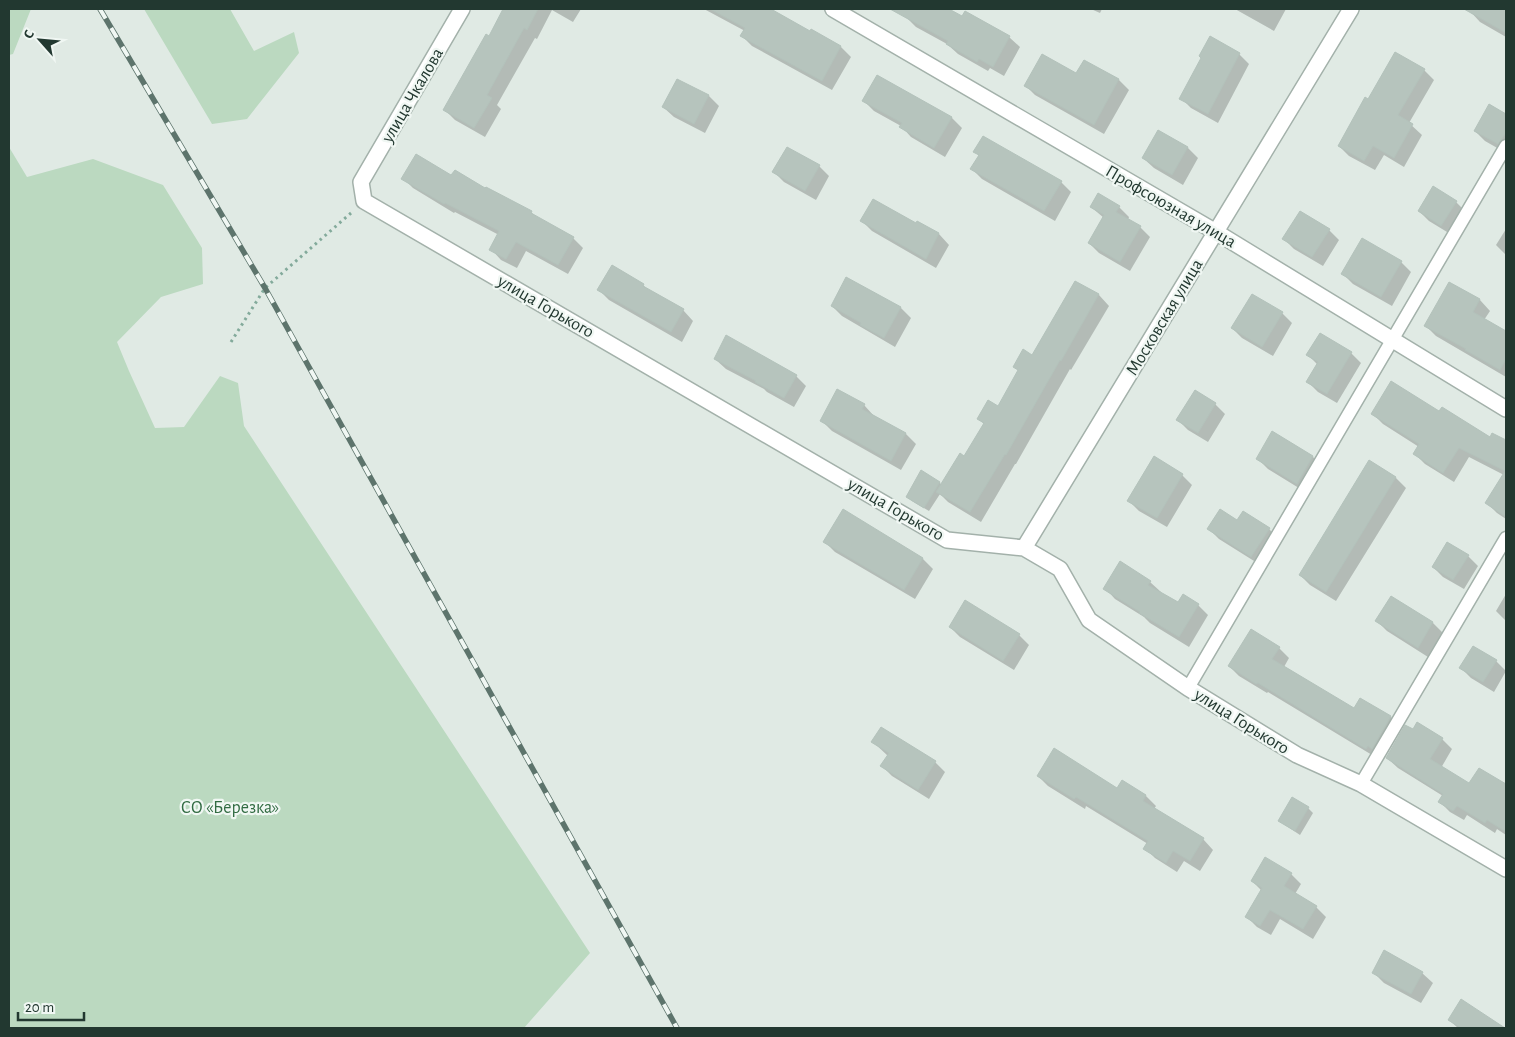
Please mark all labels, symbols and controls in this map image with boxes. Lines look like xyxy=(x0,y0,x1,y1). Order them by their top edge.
north arrow xyxy=(15,15,65,65)
text: С xyxy=(21,28,37,41)
street label: улица Чкалова xyxy=(378,45,447,147)
street label: Профсоюзная улица xyxy=(1102,162,1239,252)
street label: Московская улица xyxy=(1123,256,1207,379)
street label: улица Горького xyxy=(493,272,597,342)
street label: улица Горького xyxy=(843,475,947,545)
street label: улица Горького xyxy=(1190,685,1292,758)
park label: СО «Березка» xyxy=(181,799,279,817)
scale bar xyxy=(18,990,84,1022)
text: 20 m xyxy=(25,1000,54,1015)

